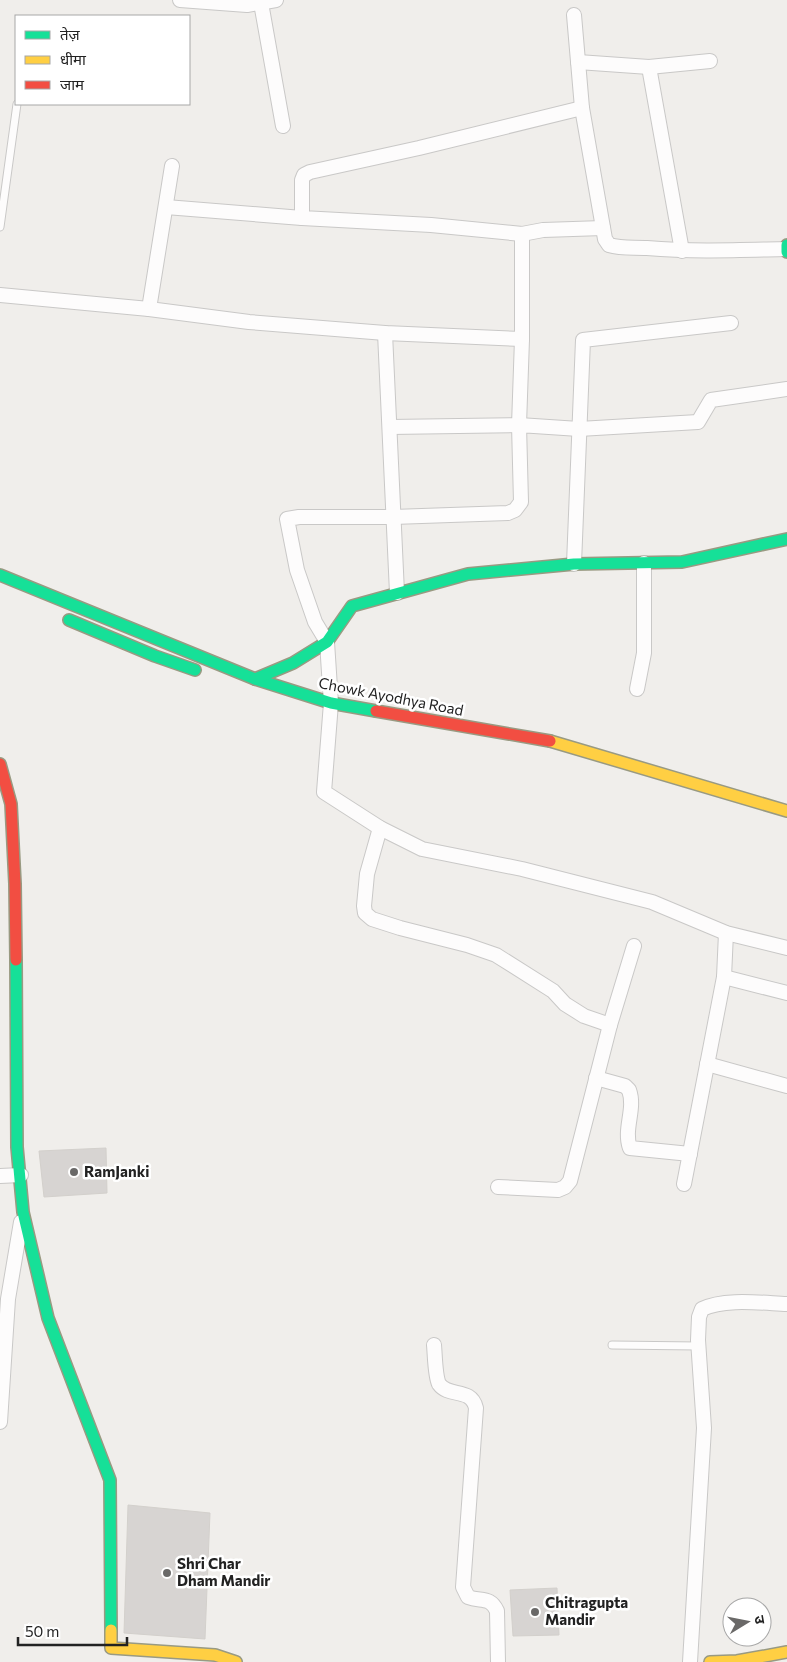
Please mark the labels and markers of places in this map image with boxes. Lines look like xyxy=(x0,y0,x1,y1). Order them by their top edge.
place label: RamJanki xyxy=(84,1162,149,1180)
marker: RamJanki xyxy=(68,1166,80,1178)
place label: Shri Char Dham Mandir xyxy=(177,1554,271,1589)
marker: Shri Char Dham Mandir xyxy=(161,1567,173,1579)
place label: Chitragupta Mandir xyxy=(545,1593,628,1628)
marker: Chitragupta Mandir xyxy=(529,1606,541,1618)

